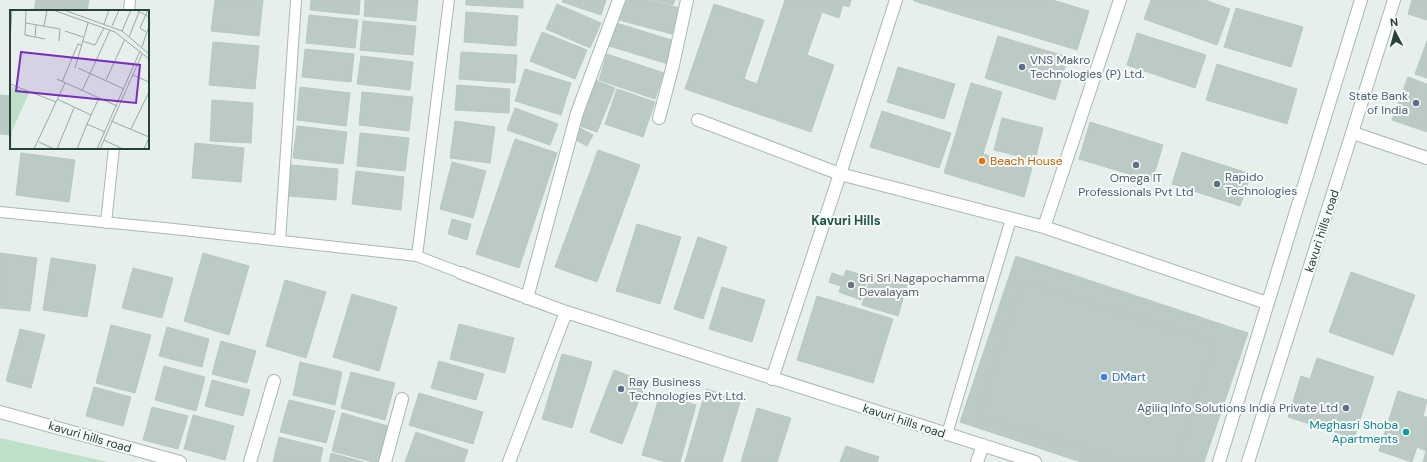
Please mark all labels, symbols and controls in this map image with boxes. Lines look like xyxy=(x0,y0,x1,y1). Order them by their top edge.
inset map xyxy=(10,10,149,149)
north arrow xyxy=(1375,12,1415,52)
text: N xyxy=(1389,15,1399,29)
place label: VNS Makro Technologies (P) Ltd. xyxy=(1030,52,1144,82)
marker: VNS Makro Technologies (P) Ltd. xyxy=(1017,62,1027,72)
place label: State Bank of India xyxy=(1349,88,1408,118)
marker: State Bank of India xyxy=(1411,98,1421,108)
place label: Beach House xyxy=(990,153,1063,169)
marker: Beach House xyxy=(977,156,987,166)
marker: Omega IT Professionals Pvt Ltd xyxy=(1131,160,1141,170)
place label: Rapido Technologies xyxy=(1225,169,1297,199)
place label: Omega IT Professionals Pvt Ltd xyxy=(1078,170,1194,200)
marker: Rapido Technologies xyxy=(1212,179,1222,189)
street label: kavuri hills road xyxy=(1301,188,1343,274)
district label: Kavuri Hills xyxy=(811,212,881,229)
place label: Sri Sri Nagapochamma Devalayam xyxy=(859,270,985,300)
marker: Sri Sri Nagapochamma Devalayam xyxy=(846,280,856,290)
place label: DMart xyxy=(1112,369,1146,385)
marker: DMart xyxy=(1099,372,1109,382)
place label: Ray Business Technologies Pvt Ltd. xyxy=(629,374,746,404)
marker: Ray Business Technologies Pvt Ltd. xyxy=(616,384,626,394)
street label: kavuri hills road xyxy=(861,400,947,442)
place label: Agiliq Info Solutions India Private Ltd xyxy=(1137,400,1338,416)
marker: Agiliq Info Solutions India Private Ltd xyxy=(1341,403,1351,413)
street label: kavuri hills road xyxy=(47,417,133,457)
place label: Meghasri Shoba Apartments xyxy=(1309,417,1398,447)
marker: Meghasri Shoba Apartments xyxy=(1401,427,1411,437)

